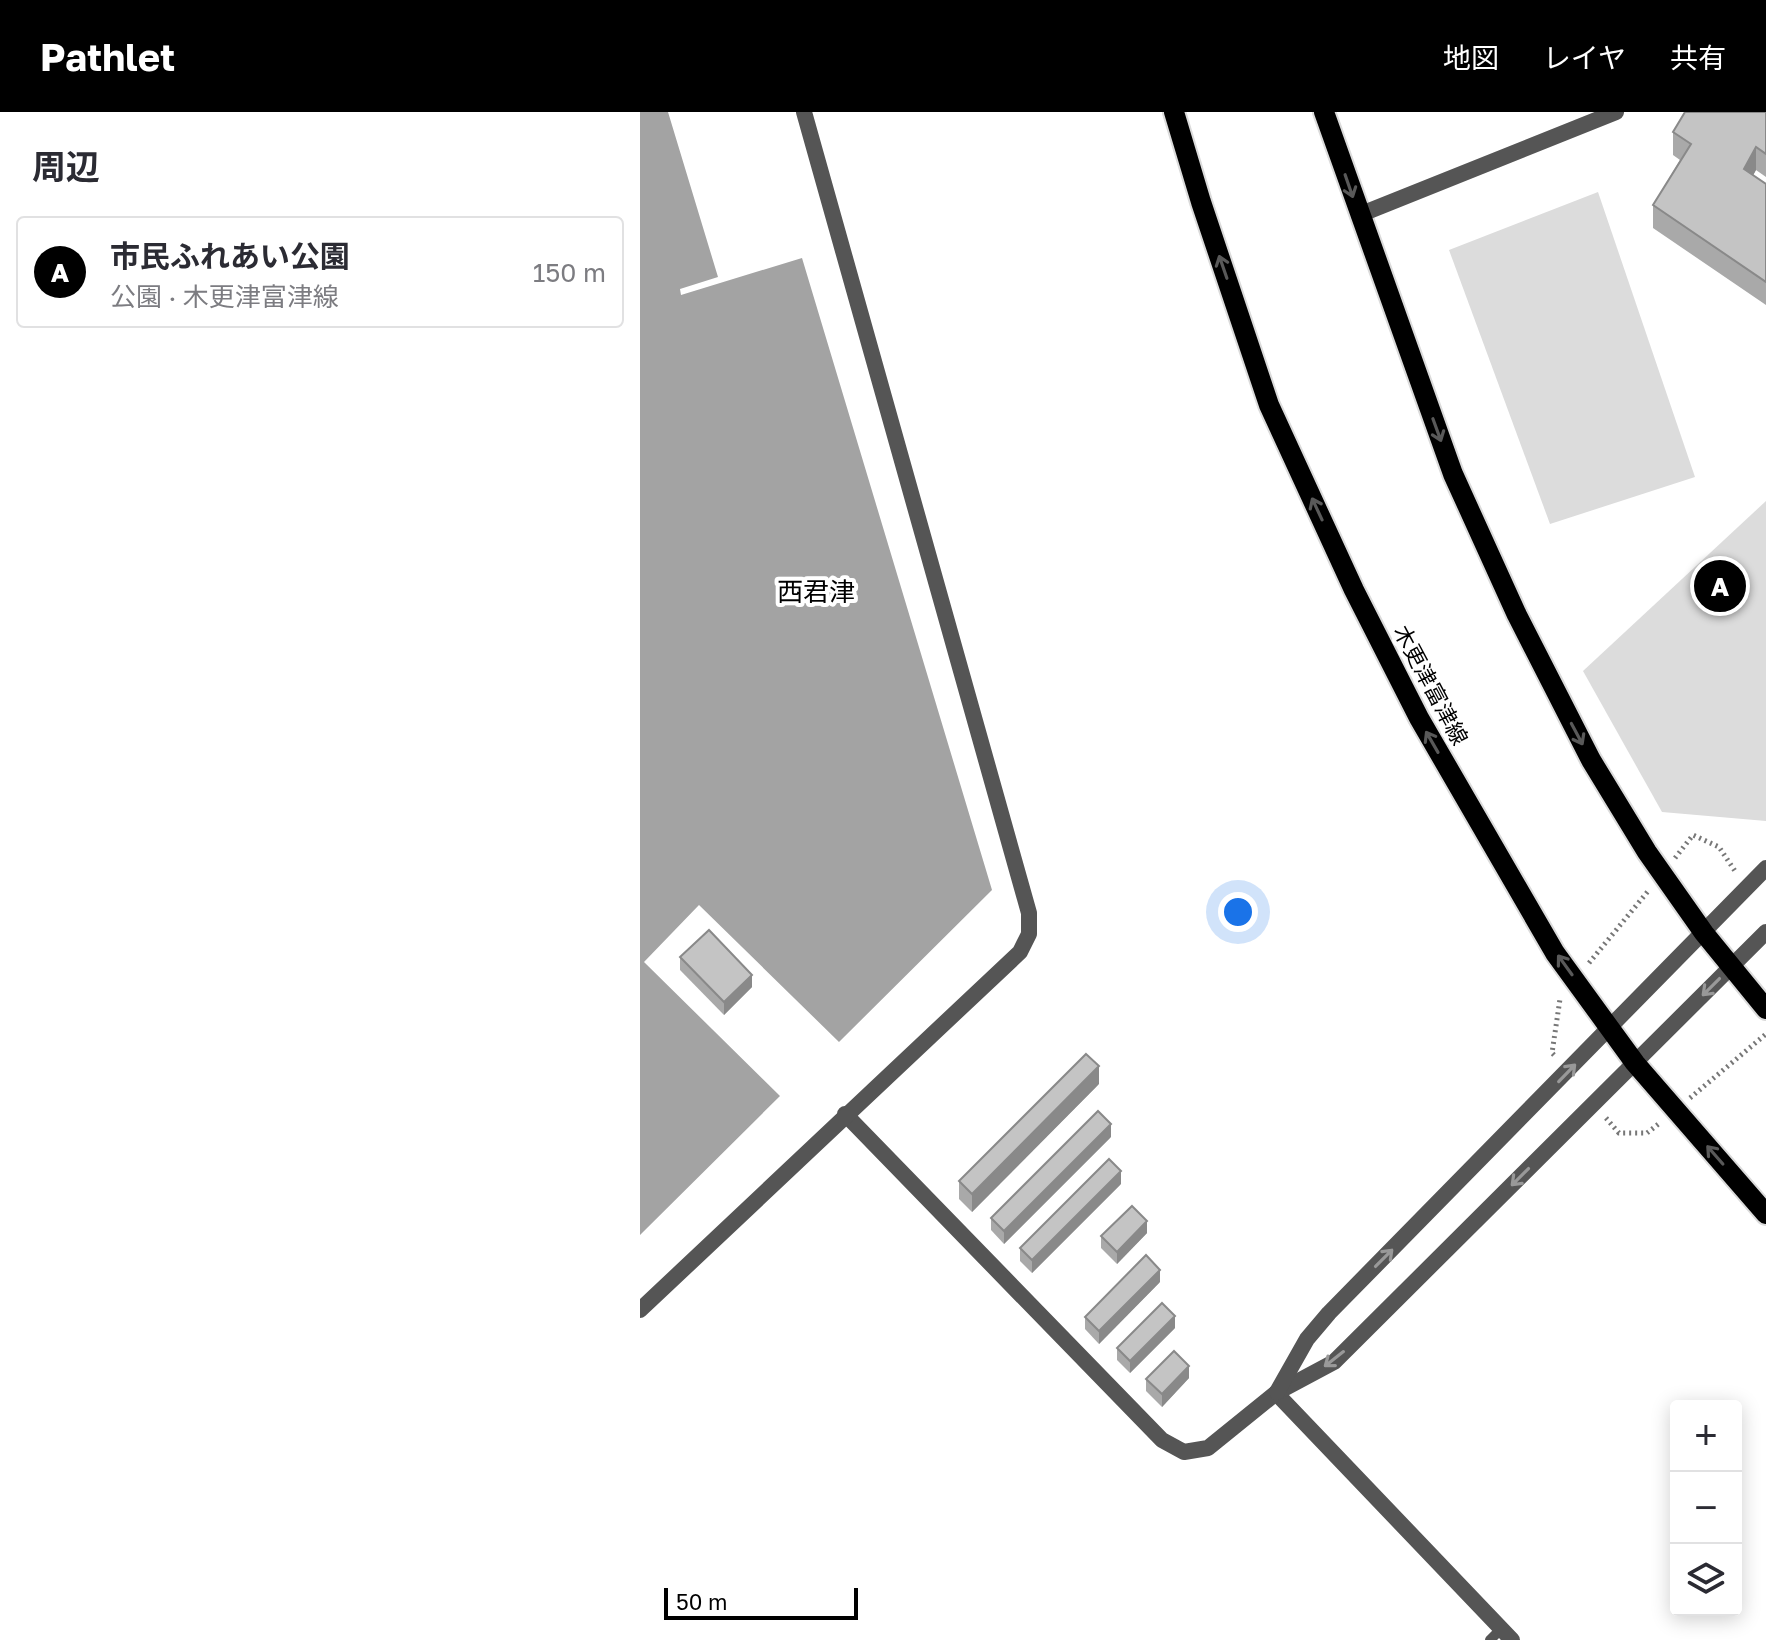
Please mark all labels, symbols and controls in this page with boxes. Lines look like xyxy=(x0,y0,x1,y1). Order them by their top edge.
text: Pathlet xyxy=(40,34,175,79)
text: 地図 xyxy=(1443,41,1499,74)
text: レイヤ xyxy=(1543,41,1626,74)
text: 共有 xyxy=(1670,41,1726,74)
text: 周辺 xyxy=(32,146,100,186)
one-way arrow xyxy=(1342,173,1357,198)
text: 市民ふれあい公園 xyxy=(110,238,350,274)
one-way arrow xyxy=(1214,254,1229,279)
text: A xyxy=(51,257,69,288)
text: 150 m xyxy=(533,257,606,288)
text: 公園 · 木更津富津線 xyxy=(110,281,339,312)
one-way arrow xyxy=(1431,418,1446,443)
one-way arrow xyxy=(1309,497,1324,521)
pin: A xyxy=(1694,556,1746,616)
district label: 西君津 xyxy=(777,576,855,607)
street label: 木更津富津線 xyxy=(1389,620,1474,749)
one-way arrow xyxy=(1570,721,1586,745)
one-way arrow xyxy=(1424,731,1440,754)
your location xyxy=(1218,892,1258,932)
one-way arrow xyxy=(1556,955,1573,977)
one-way arrow xyxy=(1702,977,1721,996)
one-way arrow xyxy=(1557,1064,1576,1083)
one-way arrow xyxy=(1706,1146,1724,1166)
one-way arrow xyxy=(1511,1167,1530,1186)
one-way arrow xyxy=(1375,1248,1394,1268)
one-way arrow xyxy=(1324,1350,1345,1368)
map controls xyxy=(1670,1400,1742,1616)
button: + xyxy=(1670,1400,1742,1472)
button: − xyxy=(1670,1472,1742,1544)
button: layers xyxy=(1670,1544,1742,1616)
scale bar xyxy=(664,1584,858,1620)
text: 50 m xyxy=(676,1588,727,1615)

